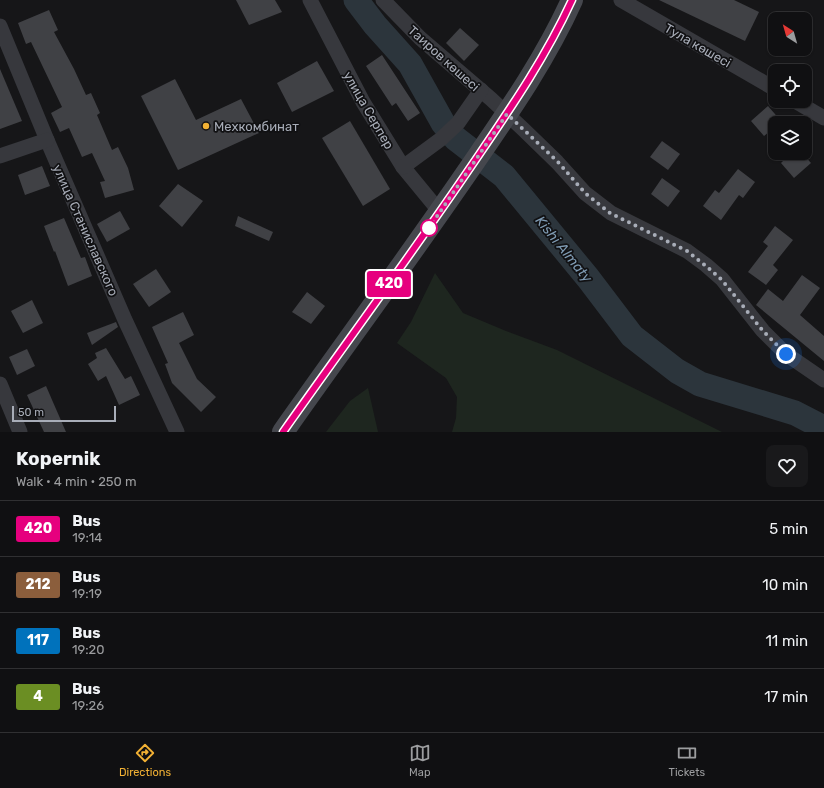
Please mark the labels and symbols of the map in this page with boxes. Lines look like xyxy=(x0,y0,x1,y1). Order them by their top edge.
north arrow xyxy=(768,12,812,56)
street label: Тула көшесі xyxy=(662,20,734,71)
street label: Таиров көшесі xyxy=(405,22,482,94)
street label: улица Серпер xyxy=(340,69,397,152)
place label: Мехкомбинат xyxy=(214,119,299,134)
marker: Мехкомбинат xyxy=(201,121,211,131)
street label: улица Станиславского xyxy=(50,162,121,298)
water label: Kіshі Almaty xyxy=(532,213,596,287)
unlabelled marker xyxy=(420,219,438,237)
line badge: 420 xyxy=(366,271,412,297)
your location xyxy=(776,344,796,364)
scale bar xyxy=(12,404,116,423)

